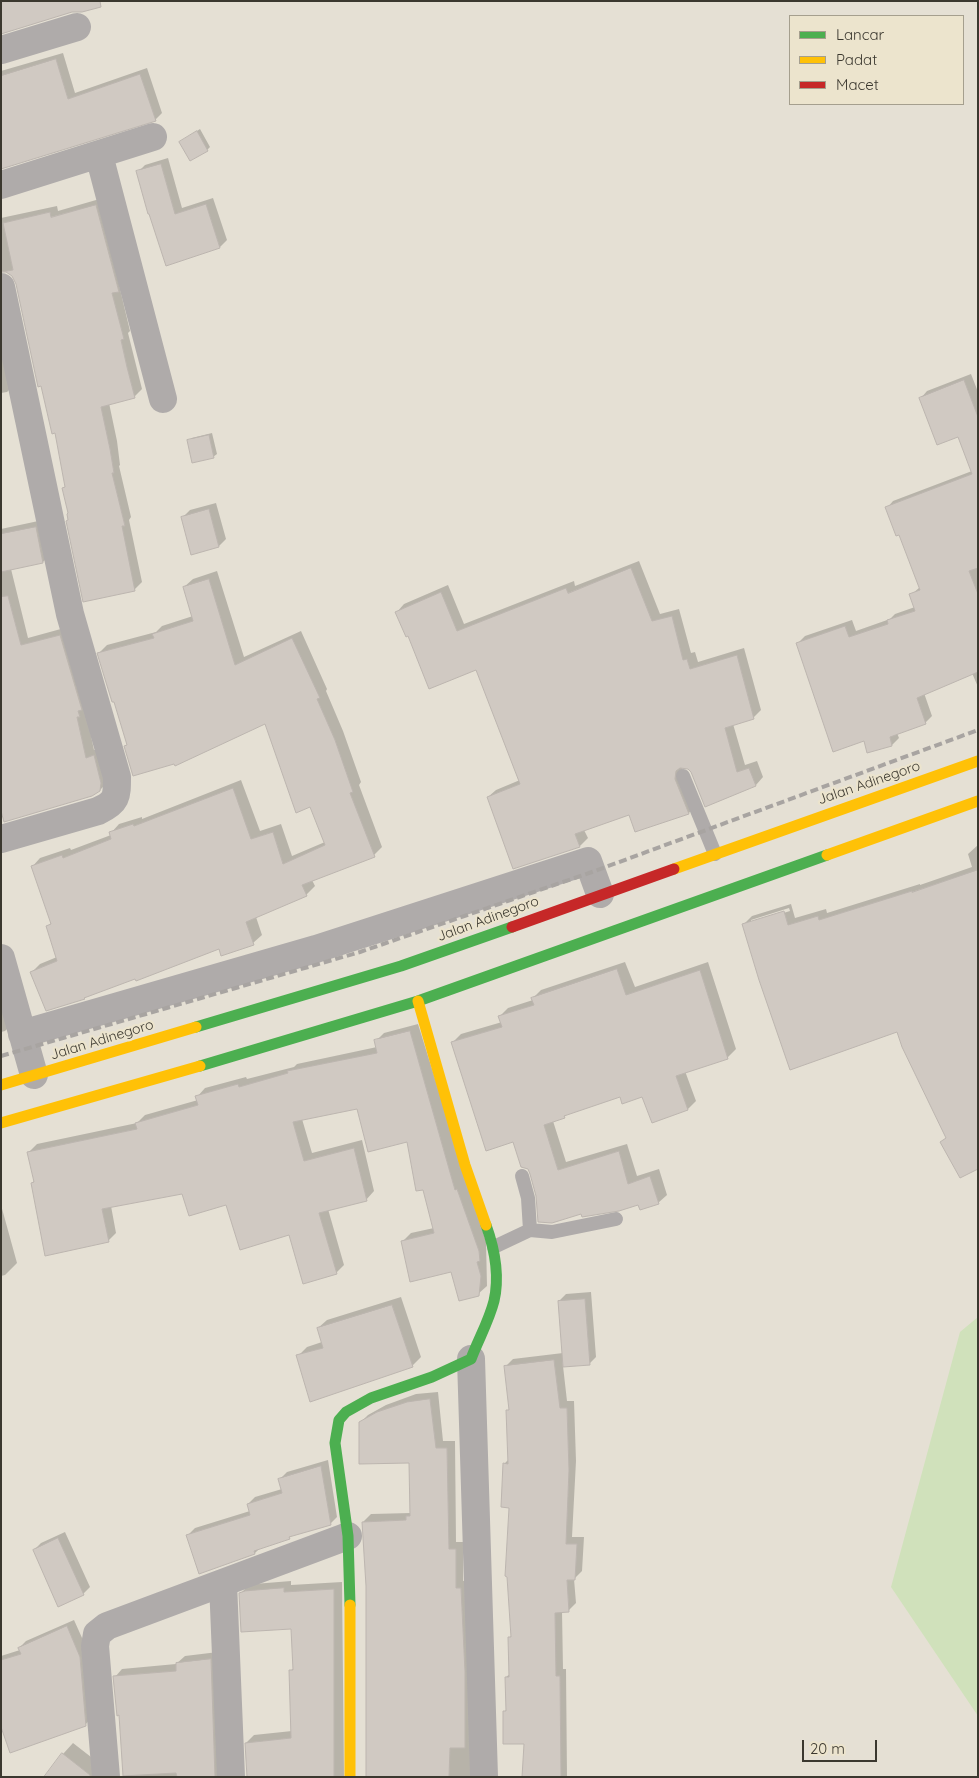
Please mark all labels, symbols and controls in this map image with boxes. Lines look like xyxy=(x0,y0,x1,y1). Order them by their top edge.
legend xyxy=(789,15,964,105)
text: Lancar xyxy=(836,25,884,44)
text: Padat xyxy=(836,50,877,69)
text: Macet xyxy=(836,75,879,94)
street label: Jalan Adinegoro xyxy=(816,758,922,808)
street label: Jalan Adinegoro xyxy=(435,893,541,945)
street label: Jalan Adinegoro xyxy=(48,1016,156,1064)
scale bar xyxy=(804,1730,879,1762)
text: 20 m xyxy=(810,1739,845,1758)

